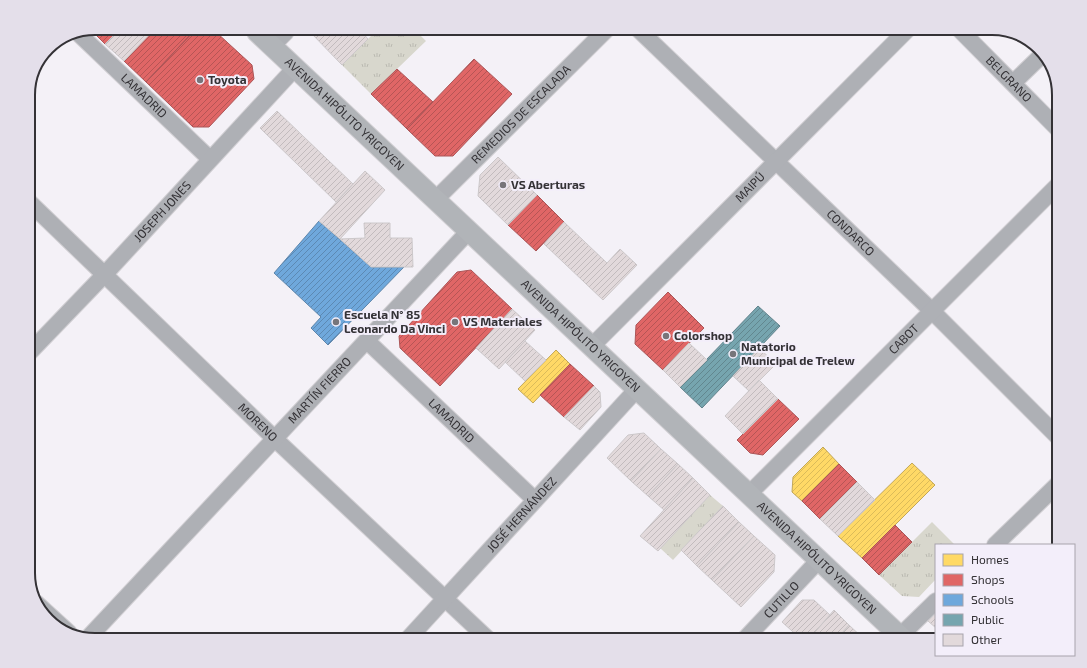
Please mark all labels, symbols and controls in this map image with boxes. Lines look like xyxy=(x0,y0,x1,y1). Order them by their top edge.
street label: BELGRANO xyxy=(984,53,1035,104)
street label: AVENIDA HIPÓLITO YRIGOYEN xyxy=(283,54,408,173)
street label: REMEDIOS DE ESCALADA xyxy=(468,61,573,166)
street label: LAMADRID xyxy=(119,70,170,120)
place label: Toyota xyxy=(208,72,247,87)
marker: Toyota xyxy=(195,75,205,85)
street label: MAIPÚ xyxy=(732,169,767,204)
place label: VS Aberturas xyxy=(511,177,585,191)
street label: JOSEPH JONES xyxy=(131,178,193,244)
marker: VS Aberturas xyxy=(498,180,508,190)
street label: CONDARCO xyxy=(824,206,878,258)
street label: AVENIDA HIPÓLITO YRIGOYEN xyxy=(519,276,644,395)
place label: Escuela N° 85 Leonardo Da Vinci xyxy=(344,307,445,335)
place label: VS Materiales xyxy=(463,314,542,328)
marker: Escuela N° 85 Leonardo Da Vinci xyxy=(331,317,341,327)
marker: VS Materiales xyxy=(450,317,460,327)
street label: CABOT xyxy=(885,321,921,356)
place label: Colorshop xyxy=(674,328,732,342)
marker: Colorshop xyxy=(661,331,671,341)
place label: Natatorio Municipal de Trelew xyxy=(741,339,855,367)
marker: Natatorio Municipal de Trelew xyxy=(728,349,738,359)
street label: MARTÍN FIERRO xyxy=(285,354,353,426)
street label: LAMADRID xyxy=(426,395,478,445)
street label: MORENO xyxy=(236,400,281,444)
street label: JOSÉ HERNÁNDEZ xyxy=(483,474,559,554)
street label: AVENIDA HIPÓLITO YRIGOYEN xyxy=(755,498,880,616)
legend xyxy=(935,544,1075,656)
text: Homes xyxy=(971,552,1009,566)
text: Shops xyxy=(971,572,1005,586)
street label: CUTILLO xyxy=(760,578,801,620)
text: Schools xyxy=(971,592,1014,606)
text: Public xyxy=(971,612,1004,626)
text: Other xyxy=(971,632,1002,646)

